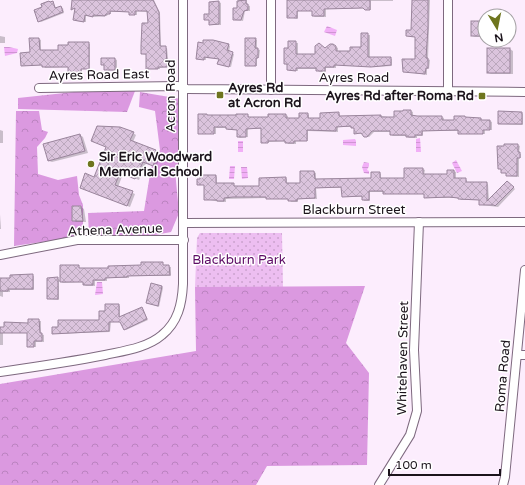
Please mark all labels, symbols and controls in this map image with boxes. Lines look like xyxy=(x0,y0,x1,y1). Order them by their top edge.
north arrow xyxy=(477,8,517,48)
text: N xyxy=(493,30,504,45)
street label: Acron Road xyxy=(163,59,179,133)
street label: Ayres Road East xyxy=(49,66,150,84)
street label: Ayres Road xyxy=(319,70,389,86)
place label: Ayres Rd at Acron Rd xyxy=(228,80,301,111)
place label: Ayres Rd after Roma Rd xyxy=(325,88,474,104)
marker: Ayres Rd at Acron Rd xyxy=(215,90,225,100)
marker: Ayres Rd after Roma Rd xyxy=(477,91,487,101)
place label: Sir Eric Woodward Memorial School xyxy=(99,149,212,180)
marker: Sir Eric Woodward Memorial School xyxy=(86,159,96,169)
street label: Blackburn Street xyxy=(302,202,406,218)
street label: Athena Avenue xyxy=(67,220,163,240)
park label: Blackburn Park xyxy=(192,252,286,268)
street label: Whitehaven Street xyxy=(394,301,412,415)
street label: Roma Road xyxy=(492,339,514,413)
scale bar xyxy=(389,451,500,477)
text: 100 m xyxy=(395,458,432,472)

